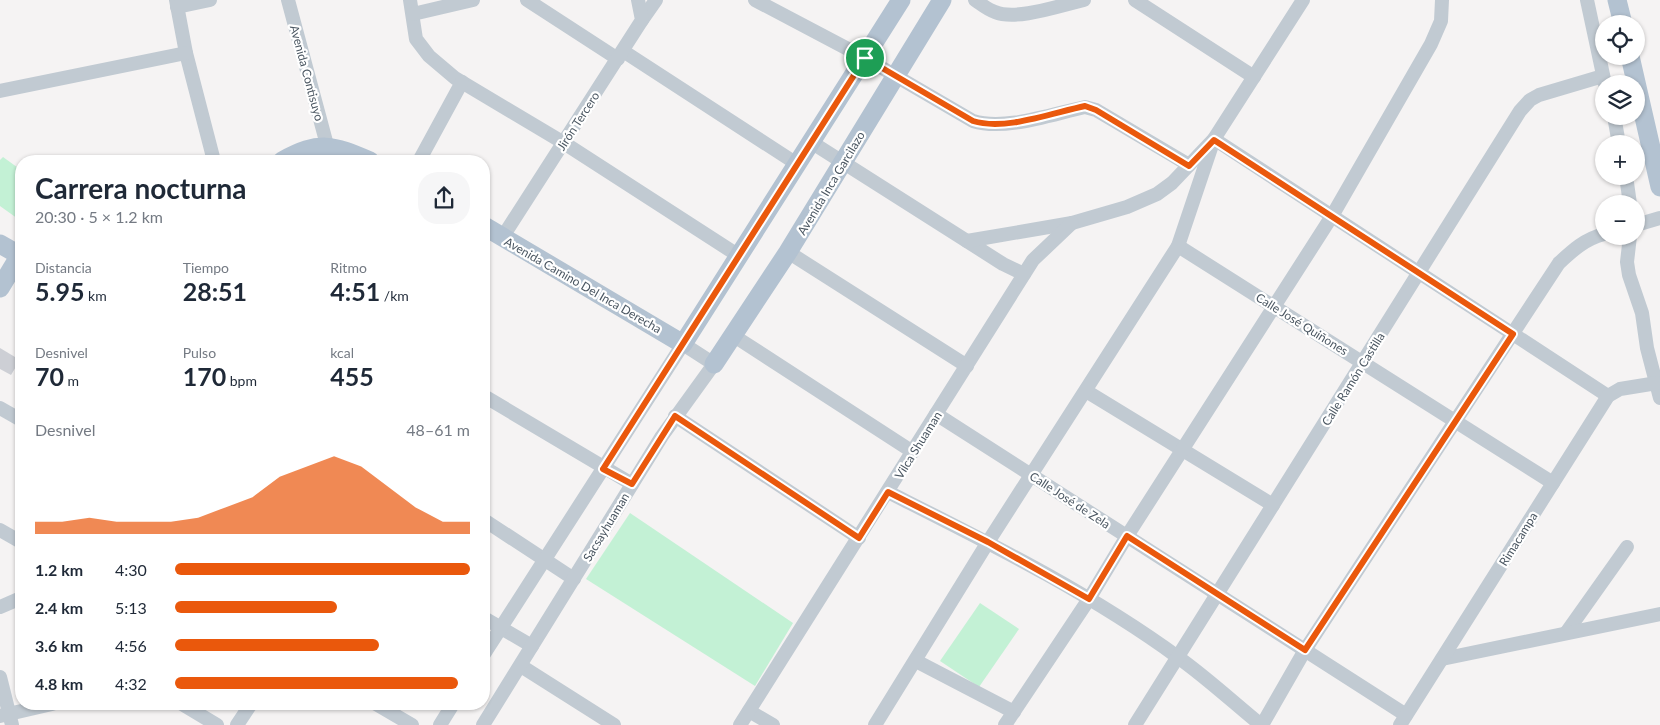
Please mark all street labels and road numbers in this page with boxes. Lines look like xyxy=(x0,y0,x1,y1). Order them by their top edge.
street label: Avenida Contisuyo xyxy=(287,23,327,123)
street label: Jirón Tercero xyxy=(553,89,603,153)
street label: Avenida Inca Garcilazo xyxy=(794,128,868,238)
street label: Avenida Camino Del Inca Derecha xyxy=(502,234,664,336)
street label: Calle José Quiñones xyxy=(1253,290,1351,358)
street label: Calle Ramón Castilla xyxy=(1318,330,1388,428)
street label: Vilca Shuaman xyxy=(891,408,945,482)
street label: Calle José de Zela xyxy=(1027,468,1113,532)
street label: Sacsayhuaman xyxy=(580,490,632,564)
street label: Rimacampa xyxy=(1496,509,1540,569)

